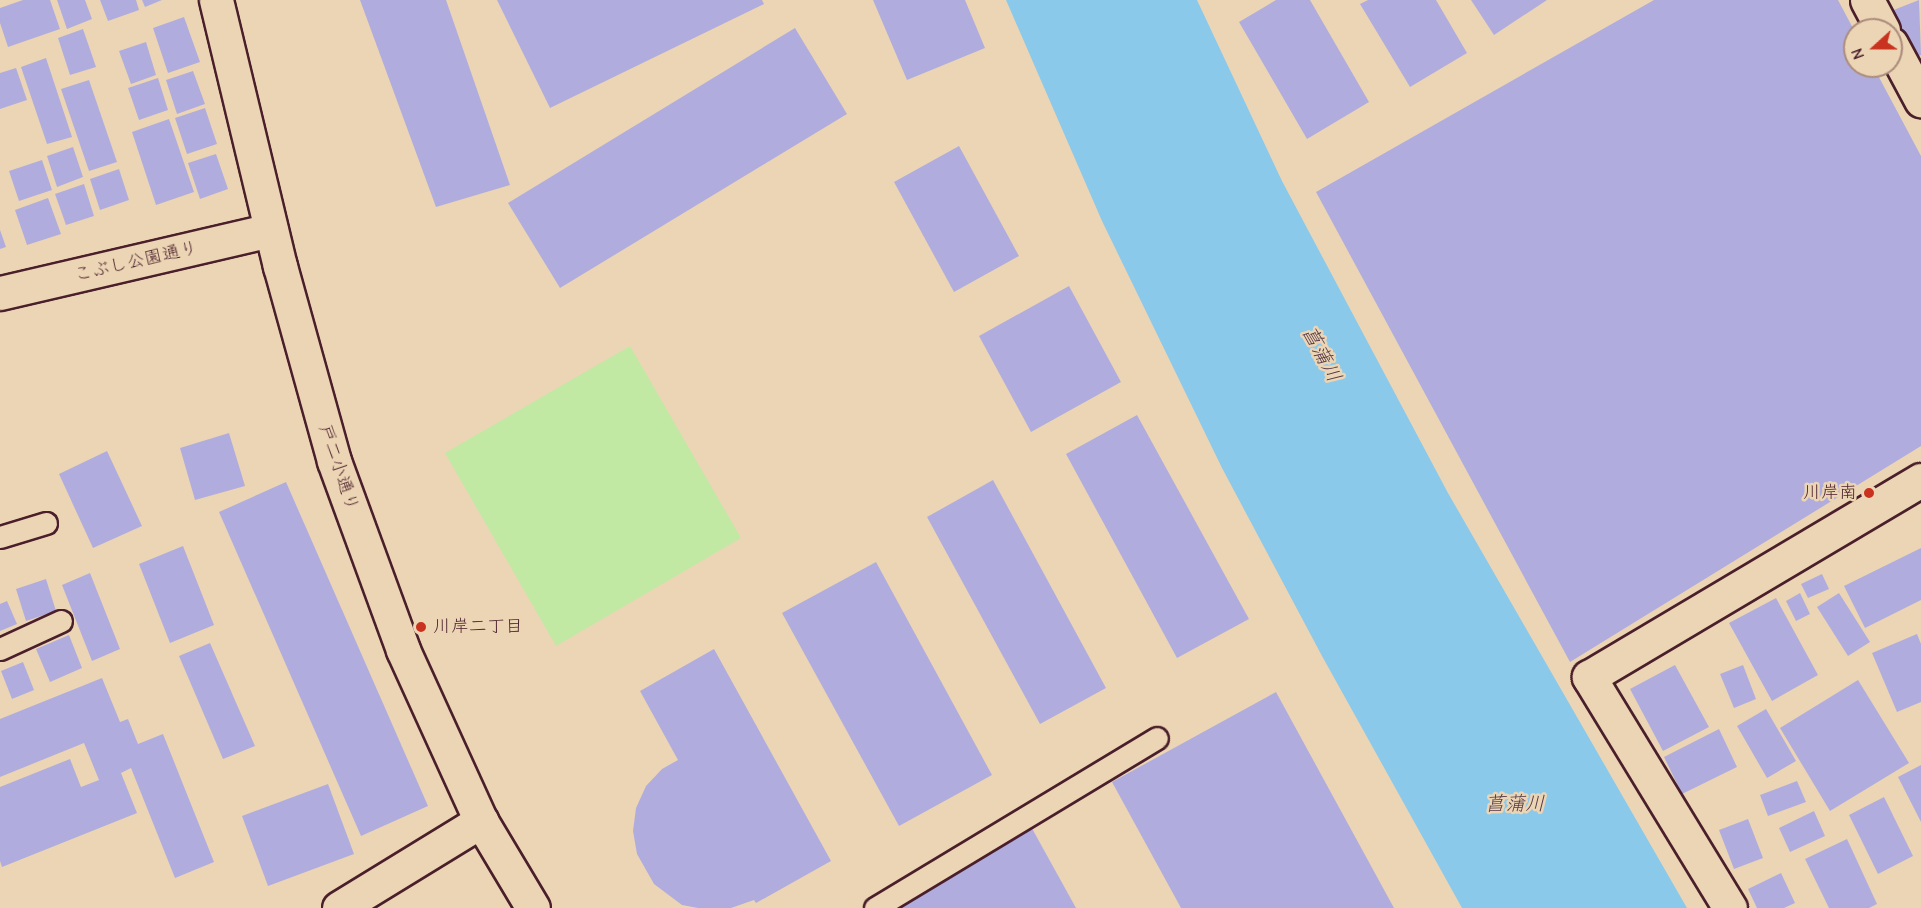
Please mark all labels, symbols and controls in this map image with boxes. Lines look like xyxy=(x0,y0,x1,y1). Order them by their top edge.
north arrow xyxy=(1843,18,1903,78)
text: N xyxy=(1848,46,1868,62)
street label: こぶし公園通り xyxy=(72,237,200,287)
water label: 菖蒲川 xyxy=(1297,322,1347,386)
street label: 戸二小通り xyxy=(313,422,363,514)
place label: 川岸南 xyxy=(1803,482,1857,504)
marker: 川岸南 xyxy=(1862,486,1876,500)
place label: 川岸二丁目 xyxy=(433,616,523,638)
marker: 川岸二丁目 xyxy=(414,620,428,634)
water label: 菖蒲川 xyxy=(1485,791,1545,815)

